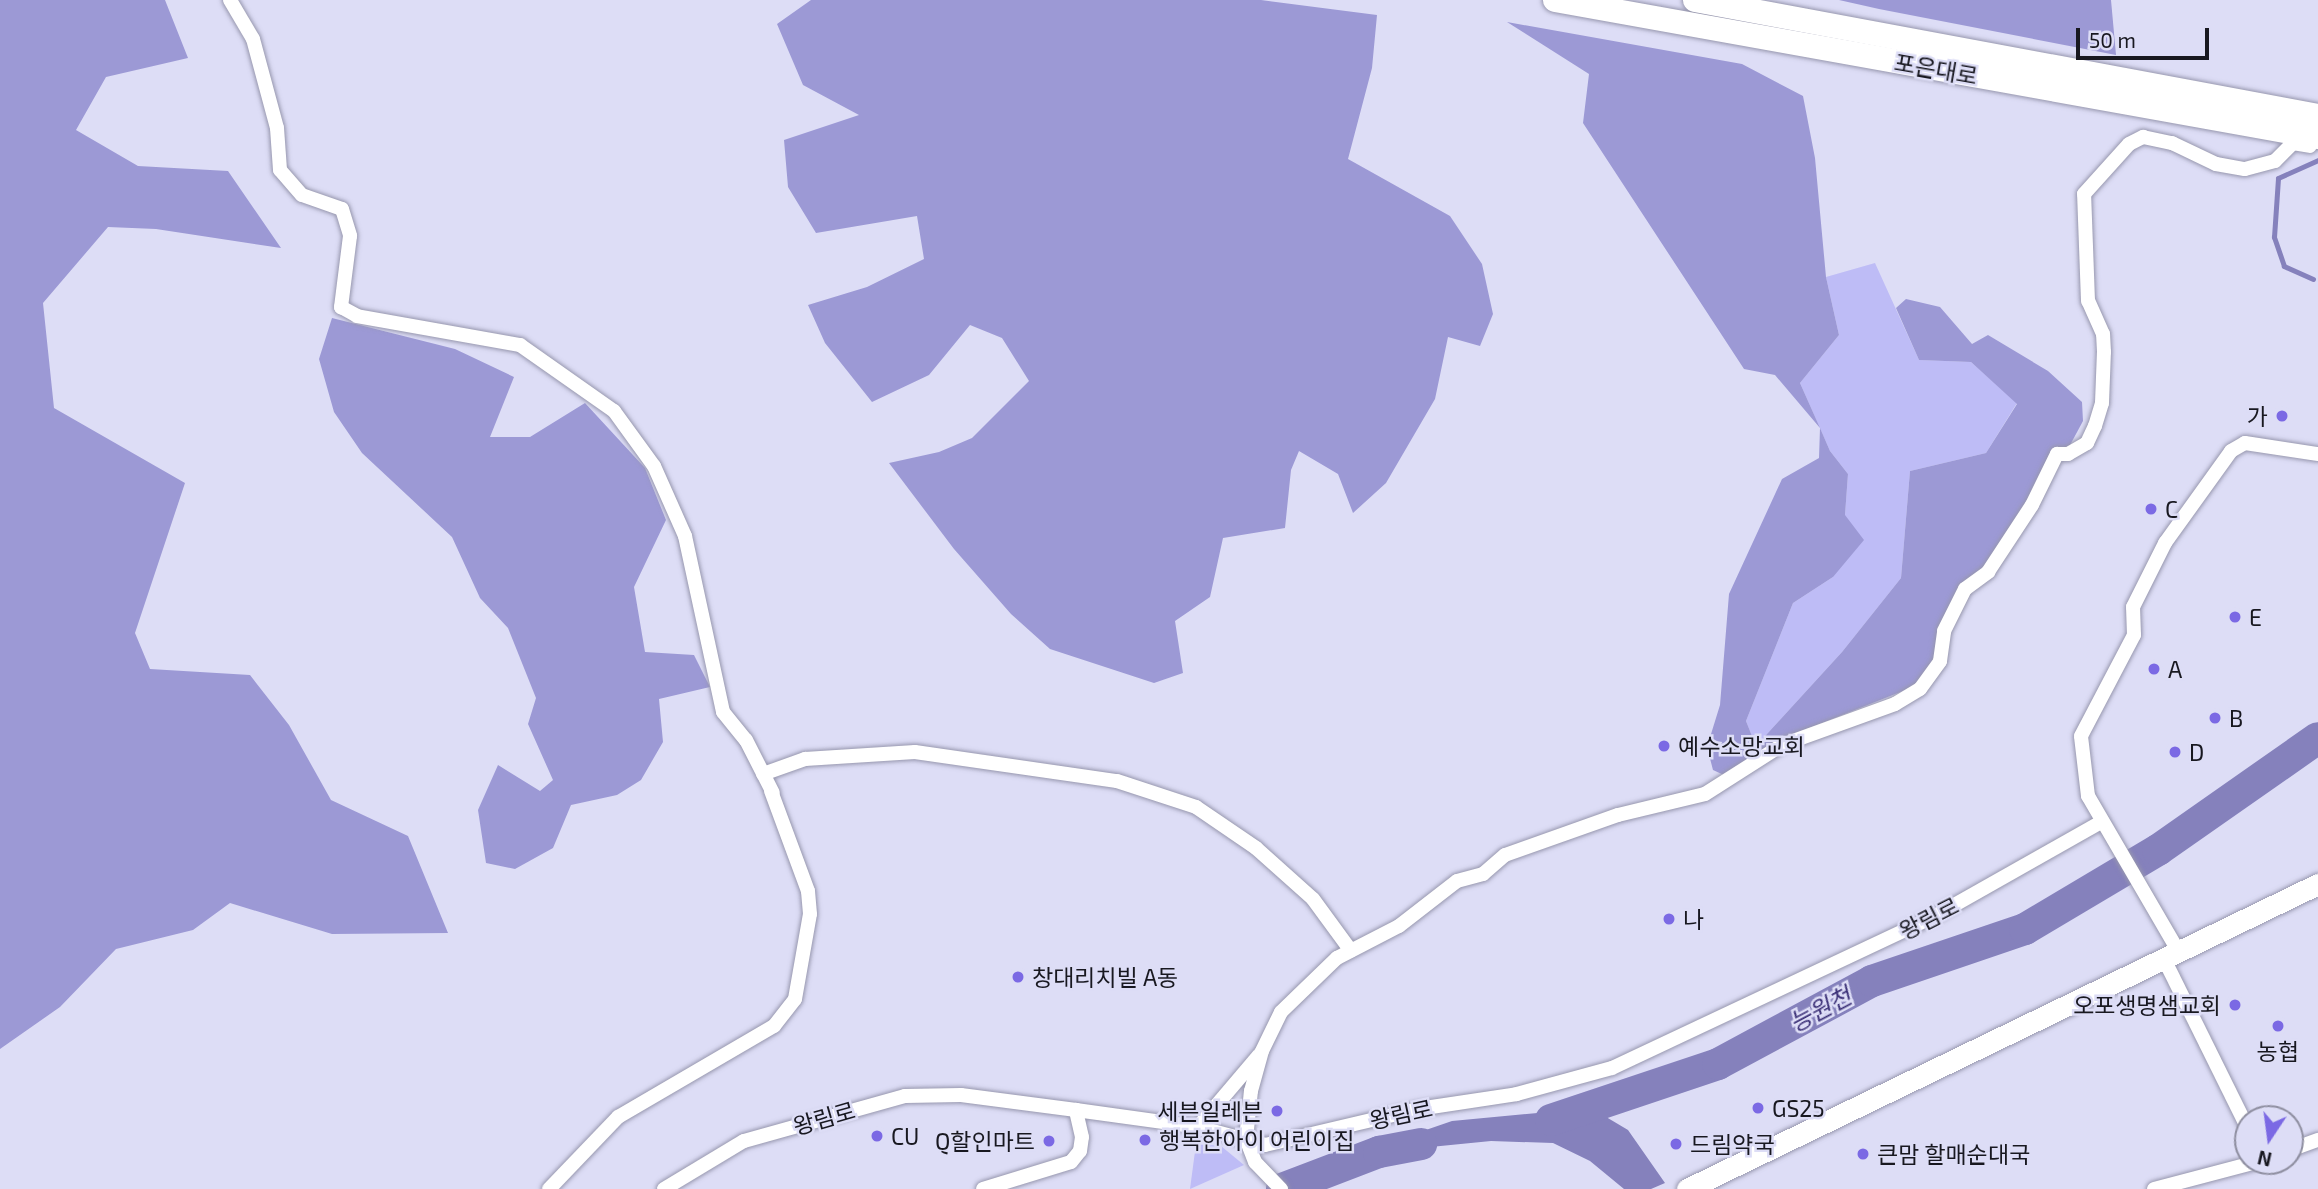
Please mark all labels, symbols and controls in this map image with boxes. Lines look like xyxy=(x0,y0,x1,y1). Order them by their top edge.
scale bar xyxy=(2080,14,2213,58)
text: 50 m xyxy=(2089,27,2136,52)
street label: 포은대로 xyxy=(1892,48,1980,90)
place label: 가 xyxy=(2247,402,2268,430)
marker: 가 xyxy=(2274,408,2290,424)
place label: C xyxy=(2165,495,2178,523)
marker: C xyxy=(2143,501,2159,517)
place label: E xyxy=(2249,603,2262,631)
marker: E xyxy=(2227,609,2243,625)
place label: A xyxy=(2168,655,2182,683)
marker: A xyxy=(2146,661,2162,677)
place label: B xyxy=(2229,704,2243,732)
marker: B xyxy=(2207,710,2223,726)
place label: 예수소망교회 xyxy=(1678,732,1805,760)
marker: 예수소망교회 xyxy=(1656,738,1672,754)
place label: D xyxy=(2189,738,2204,766)
marker: D xyxy=(2167,744,2183,760)
street label: 왕림로 xyxy=(1894,891,1964,945)
place label: 나 xyxy=(1683,905,1704,933)
marker: 나 xyxy=(1661,911,1677,927)
place label: 창대리치빌 A동 xyxy=(1032,963,1178,991)
marker: 창대리치빌 A동 xyxy=(1010,969,1026,985)
water label: 능원천 xyxy=(1784,981,1856,1037)
place label: 오포생명샘교회 xyxy=(2073,991,2221,1019)
marker: 오포생명샘교회 xyxy=(2227,997,2243,1013)
marker: 농협 xyxy=(2270,1018,2286,1034)
place label: 농협 xyxy=(2257,1037,2299,1065)
street label: 왕림로 xyxy=(1367,1094,1435,1134)
place label: GS25 xyxy=(1772,1094,1825,1122)
street label: 왕림로 xyxy=(790,1096,858,1140)
place label: 세븐일레븐 xyxy=(1157,1097,1263,1125)
marker: GS25 xyxy=(1750,1100,1766,1116)
marker: 세븐일레븐 xyxy=(1269,1103,1285,1119)
north arrow xyxy=(2234,1105,2304,1175)
place label: CU xyxy=(891,1122,919,1150)
place label: 행복한아이 어린이집 xyxy=(1159,1126,1355,1154)
place label: Q할인마트 xyxy=(935,1127,1035,1155)
marker: CU xyxy=(869,1128,885,1144)
place label: 드림약국 xyxy=(1690,1130,1775,1158)
marker: 행복한아이 어린이집 xyxy=(1137,1132,1153,1148)
marker: Q할인마트 xyxy=(1041,1133,1057,1149)
marker: 드림약국 xyxy=(1668,1136,1684,1152)
place label: 큰맘 할매순대국 xyxy=(1877,1140,2030,1168)
marker: 큰맘 할매순대국 xyxy=(1855,1146,1871,1162)
text: N xyxy=(2255,1146,2274,1172)

